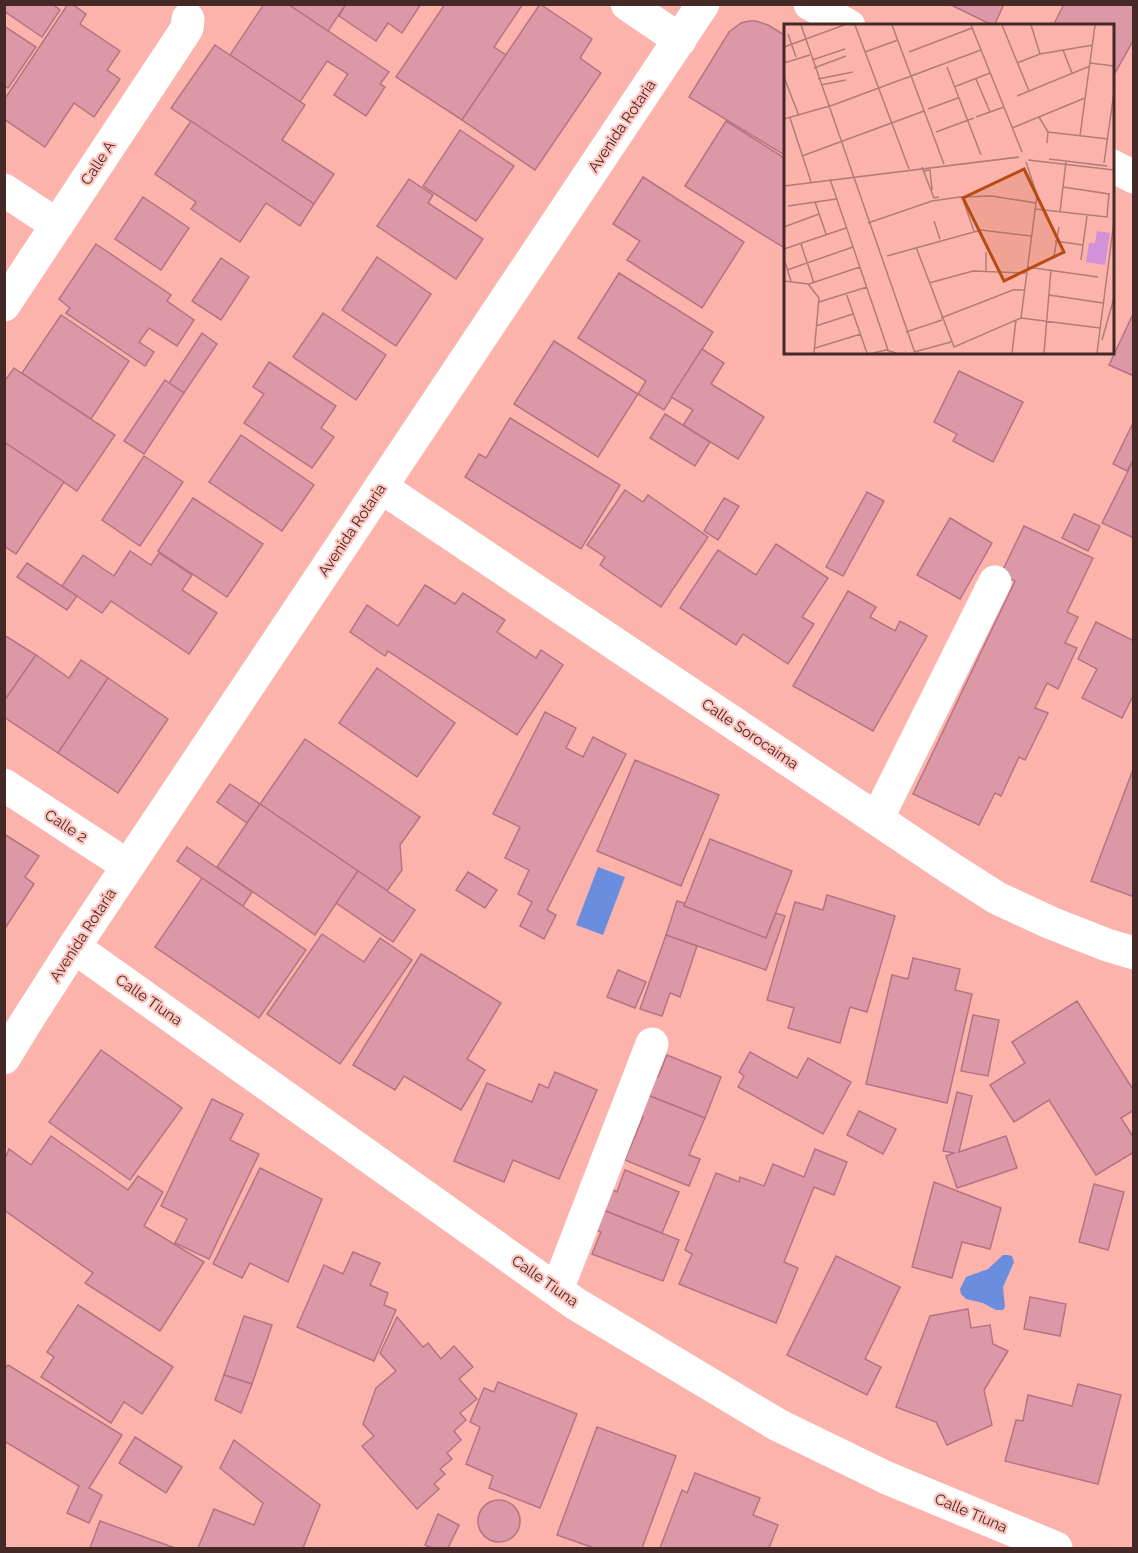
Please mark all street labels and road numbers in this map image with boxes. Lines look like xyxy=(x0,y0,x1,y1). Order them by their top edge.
street label: Avenida Rotaria xyxy=(584,76,660,176)
street label: Calle A xyxy=(77,138,119,188)
street label: Avenida Rotaria xyxy=(314,480,390,580)
street label: Calle Sorocaima xyxy=(698,695,802,773)
street label: Calle 2 xyxy=(41,806,91,846)
street label: Avenida Rotaria xyxy=(46,885,120,985)
street label: Calle Tiuna xyxy=(112,971,186,1029)
street label: Calle Tiuna xyxy=(508,1252,582,1310)
street label: Calle Tiuna xyxy=(932,1490,1010,1536)

